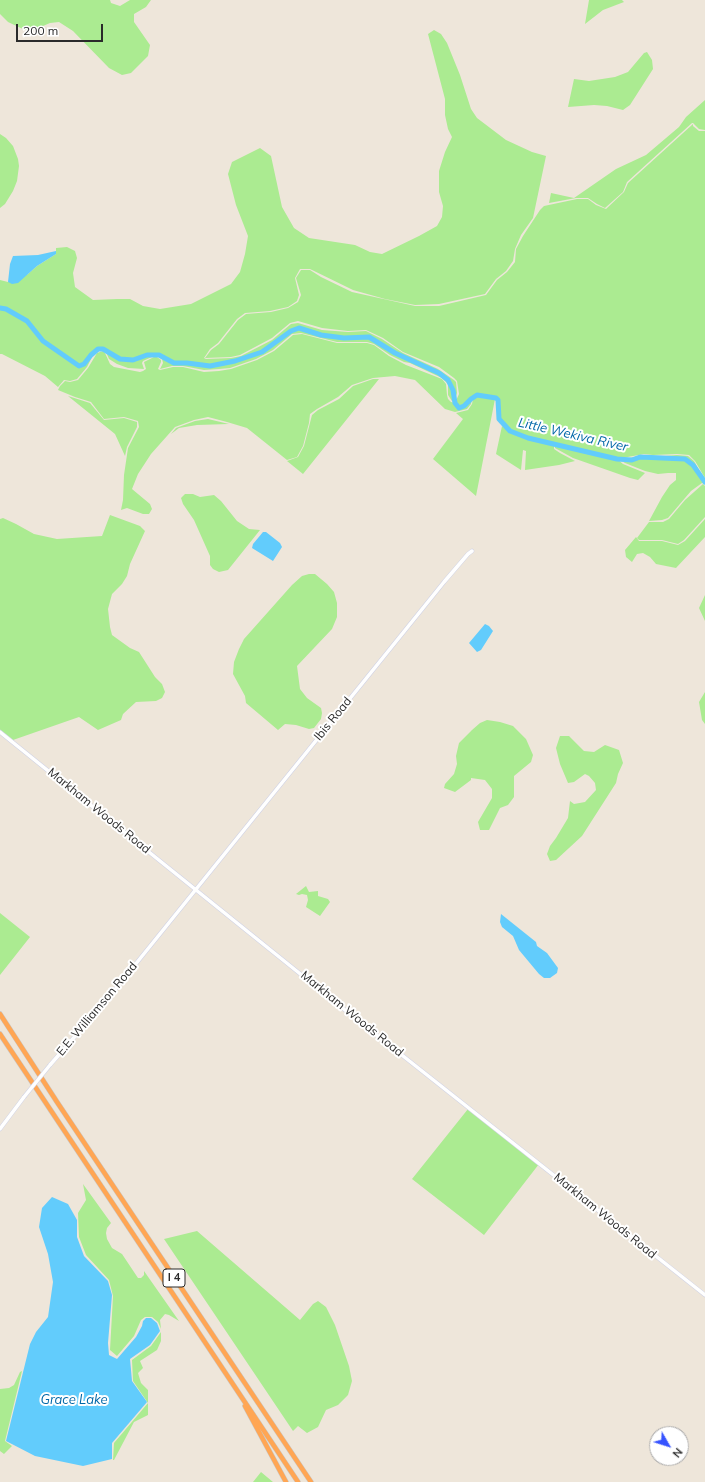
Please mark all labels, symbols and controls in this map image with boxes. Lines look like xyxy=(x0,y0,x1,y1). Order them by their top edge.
scale bar xyxy=(18,16,105,42)
text: 200 m xyxy=(23,23,58,38)
water label: Little Wekiva River xyxy=(517,415,629,455)
street label: Ibis Road xyxy=(311,694,355,744)
street label: Markham Woods Road xyxy=(45,765,153,857)
street label: E.E. Williamson Road xyxy=(54,959,140,1059)
street label: Markham Woods Road xyxy=(298,968,406,1060)
street label: Markham Woods Road xyxy=(551,1170,659,1262)
road number: I 4 xyxy=(163,1269,185,1287)
water label: Grace Lake xyxy=(40,1392,108,1408)
north arrow xyxy=(649,1426,689,1466)
text: N xyxy=(669,1445,686,1461)

